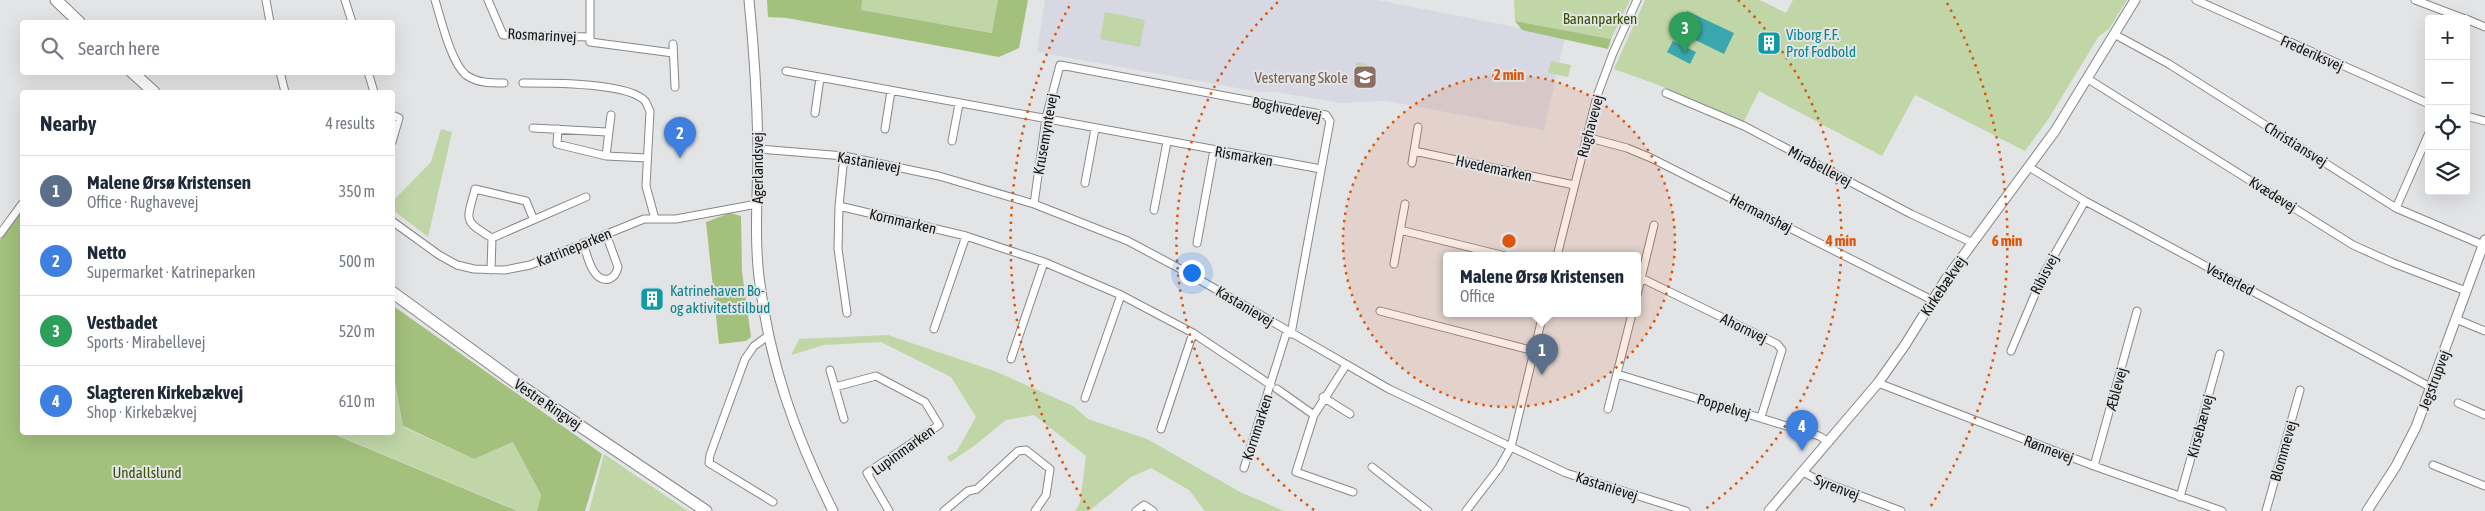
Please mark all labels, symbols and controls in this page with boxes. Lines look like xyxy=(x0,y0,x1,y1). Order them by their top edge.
park label: Bananparken xyxy=(1563,10,1637,27)
pin: 3 xyxy=(1669,12,1701,53)
map controls xyxy=(2425,15,2470,195)
button: + xyxy=(2425,15,2470,60)
search box xyxy=(20,20,395,75)
street label: Rosmarinvej xyxy=(507,25,577,45)
place label: Viborg F.F. Prof Fodbold xyxy=(1786,26,1856,60)
building icon: Viborg F.F. Prof Fodbold xyxy=(1756,30,1782,56)
street label: Frederiksvej xyxy=(2278,32,2346,74)
icon: search xyxy=(38,34,66,62)
text: Search here xyxy=(78,37,160,59)
button: − xyxy=(2425,60,2470,105)
school or university icon: Vestervang Skole xyxy=(1352,64,1378,90)
text: 2 min xyxy=(1494,66,1524,83)
place label: Vestervang Skole xyxy=(1255,69,1348,86)
street label: Krusemyntevej xyxy=(1029,92,1061,176)
street label: Boghvedevej xyxy=(1251,93,1323,125)
street label: Rughavevej xyxy=(1573,93,1607,159)
button: locate xyxy=(2425,105,2470,150)
text: Nearby xyxy=(40,111,96,135)
text: 4 results xyxy=(325,114,375,132)
pin: 2 xyxy=(664,117,696,158)
street label: Christiansvej xyxy=(2261,118,2331,170)
street label: Agerlandsvej xyxy=(749,132,766,204)
street label: Mirabellevej xyxy=(1785,142,1855,190)
street label: Rismarken xyxy=(1214,143,1274,169)
street label: Kastanievej xyxy=(836,148,902,176)
button: layers xyxy=(2425,150,2470,195)
street label: Hvedemarken xyxy=(1454,152,1534,184)
text: Malene Ørsø Kristensen xyxy=(87,171,251,193)
street label: Kvædevej xyxy=(2246,173,2300,215)
text: 1 xyxy=(52,182,60,200)
text: 350 m xyxy=(339,182,375,200)
street label: Hermanshøj xyxy=(1727,190,1795,236)
text: Office · Rughavevej xyxy=(87,193,198,211)
street label: Kornmarken xyxy=(868,205,938,237)
street label: Katrineparken xyxy=(534,224,614,270)
centre of rings xyxy=(1500,232,1518,250)
text: 4 min xyxy=(1825,232,1856,249)
text: 6 min xyxy=(1992,232,2022,249)
text: Netto xyxy=(87,241,127,263)
street label: Ribisvej xyxy=(2027,251,2061,297)
text: 2 xyxy=(52,252,60,270)
text: 500 m xyxy=(339,252,375,270)
popup xyxy=(1443,252,1641,317)
street label: Kirkebækvej xyxy=(1917,253,1969,319)
street label: Vesterled xyxy=(2203,259,2257,299)
your location xyxy=(1179,260,1205,286)
text: Supermarket · Katrineparken xyxy=(87,263,256,281)
text: Malene Ørsø Kristensen xyxy=(1460,265,1624,287)
place label: Katrinehaven Bo- og aktivitetstilbud xyxy=(670,282,770,316)
street label: Kastanievej xyxy=(1213,282,1277,330)
building icon: Katrinehaven Bo- og aktivitetstilbud xyxy=(639,286,665,312)
text: Office xyxy=(1460,287,1495,305)
street label: Ahornvej xyxy=(1718,309,1770,347)
text: Vestbadet xyxy=(87,311,158,333)
text: 3 xyxy=(52,322,60,340)
text: 520 m xyxy=(339,322,375,340)
text: Sports · Mirabellevej xyxy=(87,333,205,351)
pin: 1 xyxy=(1526,334,1558,375)
street label: Jegstrupvej xyxy=(2415,348,2453,412)
street label: Æblevej xyxy=(2102,365,2130,413)
street label: Vestre Ringvej xyxy=(511,375,585,433)
text: Slagteren Kirkebækvej xyxy=(87,381,243,403)
street label: Poppelvej xyxy=(1695,390,1753,422)
text: 4 xyxy=(52,392,60,410)
text: 610 m xyxy=(339,392,375,410)
street label: Kornmarken xyxy=(1238,392,1276,462)
street label: Kirsebærvej xyxy=(2183,392,2217,460)
text: Shop · Kirkebækvej xyxy=(87,403,197,421)
pin: 4 xyxy=(1786,410,1818,451)
street label: Blommevej xyxy=(2266,419,2300,483)
street label: Lupinmarken xyxy=(868,422,938,478)
street label: Rønnevej xyxy=(2022,432,2076,466)
park label: Undallslund xyxy=(112,464,182,481)
street label: Kastanievej xyxy=(1574,468,1640,504)
street label: Syrenvej xyxy=(1812,471,1862,503)

